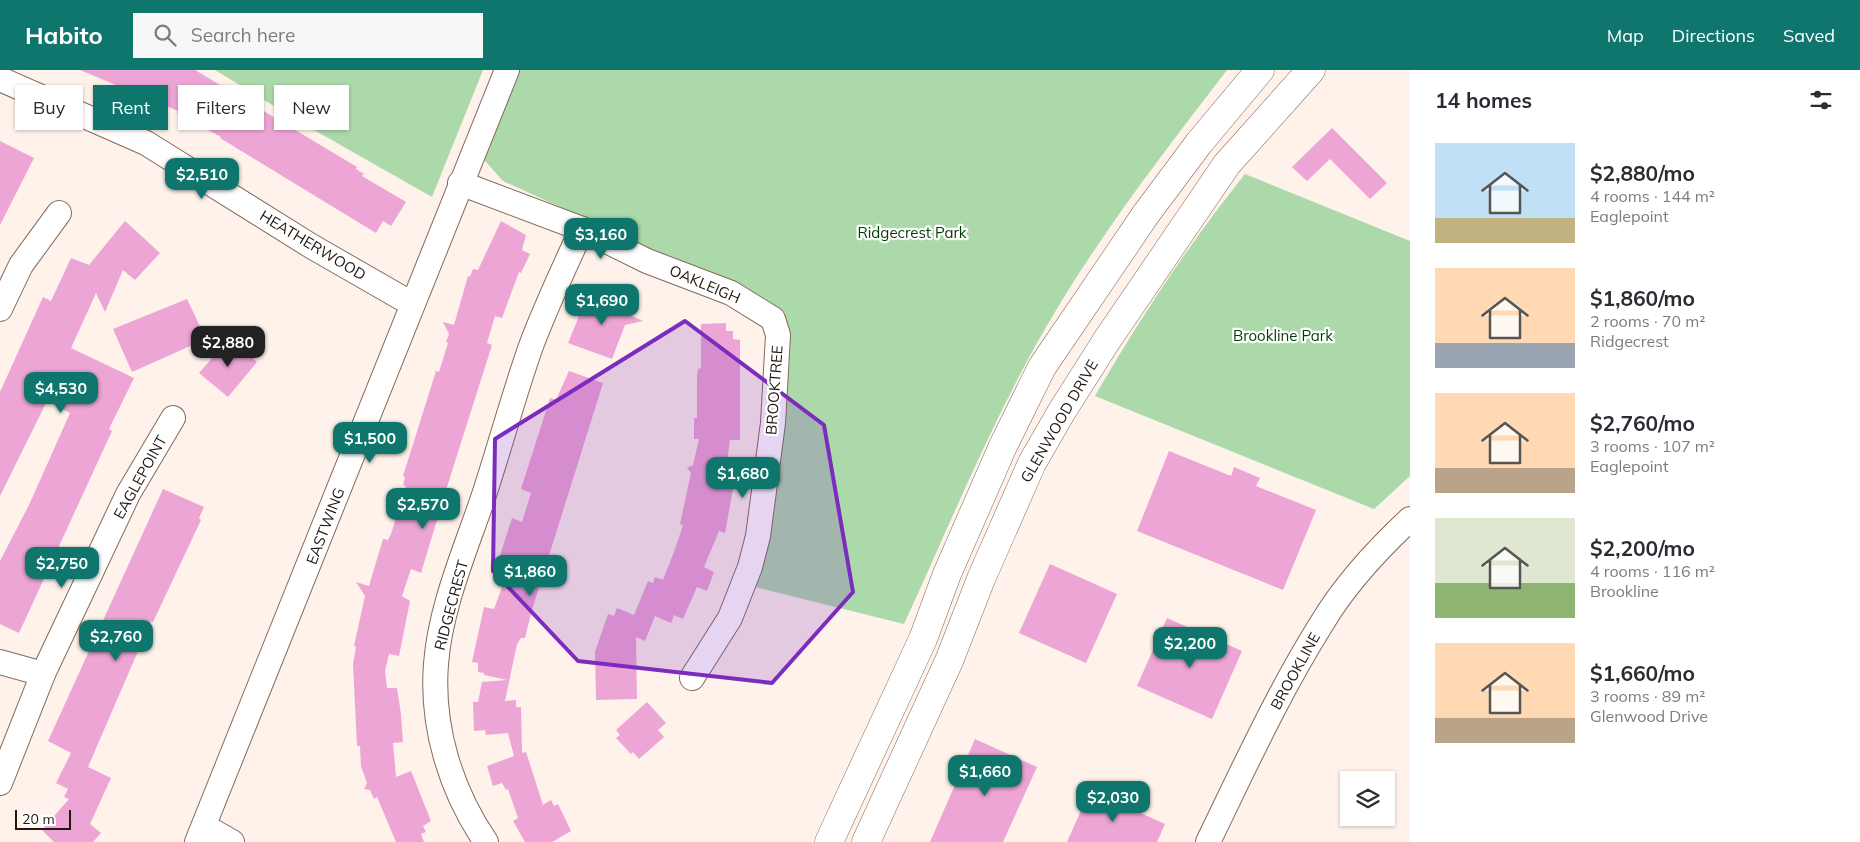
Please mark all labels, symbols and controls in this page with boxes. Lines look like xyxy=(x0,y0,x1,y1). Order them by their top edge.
search box xyxy=(133,13,483,58)
text: Habito xyxy=(25,20,103,50)
icon: search xyxy=(151,21,179,49)
text: Search here xyxy=(191,23,295,47)
text: Map xyxy=(1607,24,1644,47)
text: Directions xyxy=(1672,24,1755,47)
text: Saved xyxy=(1783,24,1835,47)
chip: Buy xyxy=(15,85,83,130)
chip: Rent xyxy=(93,85,168,130)
chip: Filters xyxy=(178,85,264,130)
chip: New xyxy=(274,85,349,130)
icon: filters xyxy=(1807,86,1835,114)
text: 14 homes xyxy=(1435,87,1532,113)
pin: $2,510 xyxy=(161,158,243,200)
text: $2,880/mo xyxy=(1590,160,1695,186)
icon: home xyxy=(1475,163,1535,223)
text: $2,510 xyxy=(176,164,228,184)
text: 4 rooms · 144 m² xyxy=(1590,186,1715,206)
street label: HEATHERWOOD xyxy=(257,206,369,284)
text: Eaglepoint xyxy=(1590,206,1669,226)
pin: $3,160 xyxy=(560,218,642,260)
park label: Ridgecrest Park xyxy=(857,223,967,242)
text: $3,160 xyxy=(575,224,627,244)
street label: OAKLEIGH xyxy=(667,261,743,307)
pin: $1,690 xyxy=(561,284,643,326)
text: $1,860/mo xyxy=(1590,285,1695,311)
icon: home xyxy=(1475,288,1535,348)
text: $1,690 xyxy=(576,290,628,310)
text: 2 rooms · 70 m² xyxy=(1590,311,1705,331)
pin: $2,880 xyxy=(187,326,269,368)
park label: Brookline Park xyxy=(1233,326,1333,345)
text: Ridgecrest xyxy=(1590,331,1669,351)
text: $2,880 xyxy=(202,332,254,352)
street label: BROOKTREE xyxy=(761,344,787,435)
street label: GLENWOOD DRIVE xyxy=(1016,356,1102,486)
pin: $4,530 xyxy=(20,372,102,414)
text: $4,530 xyxy=(35,378,87,398)
text: $2,760/mo xyxy=(1590,410,1695,436)
icon: home xyxy=(1475,413,1535,473)
pin: $1,500 xyxy=(329,422,411,464)
text: $1,500 xyxy=(344,428,396,448)
street label: EAGLEPOINT xyxy=(109,432,171,522)
text: 3 rooms · 107 m² xyxy=(1590,436,1715,456)
pin: $1,680 xyxy=(702,456,784,499)
text: Eaglepoint xyxy=(1590,456,1669,476)
text: $1,680 xyxy=(717,463,769,483)
street label: EASTWING xyxy=(302,485,348,567)
pin: $2,570 xyxy=(382,488,464,530)
text: $2,570 xyxy=(397,494,449,514)
text: $2,200/mo xyxy=(1590,535,1695,561)
icon: home xyxy=(1475,538,1535,598)
pin: $2,750 xyxy=(21,546,103,589)
text: $2,750 xyxy=(36,553,88,573)
pin: $1,860 xyxy=(489,554,571,597)
street label: RIDGECREST xyxy=(430,558,472,652)
text: $1,860 xyxy=(504,561,556,581)
text: 4 rooms · 116 m² xyxy=(1590,561,1715,581)
text: Brookline xyxy=(1590,581,1659,601)
pin: $2,760 xyxy=(75,620,157,662)
text: $2,760 xyxy=(90,626,142,646)
pin: $2,200 xyxy=(1149,626,1231,669)
street label: BROOKLINE xyxy=(1266,629,1324,713)
text: $2,200 xyxy=(1164,633,1216,653)
text: $1,660/mo xyxy=(1590,660,1695,686)
icon: home xyxy=(1475,663,1535,723)
text: 3 rooms · 89 m² xyxy=(1590,686,1705,706)
text: Glenwood Drive xyxy=(1590,706,1708,726)
pin: $1,660 xyxy=(944,754,1026,797)
text: $1,660 xyxy=(959,761,1011,781)
map controls xyxy=(1340,771,1395,826)
button: layers xyxy=(1340,771,1395,826)
pin: $2,030 xyxy=(1072,780,1154,823)
text: $2,030 xyxy=(1087,787,1139,807)
scale bar xyxy=(15,807,71,830)
text: 20 m xyxy=(22,810,55,828)

